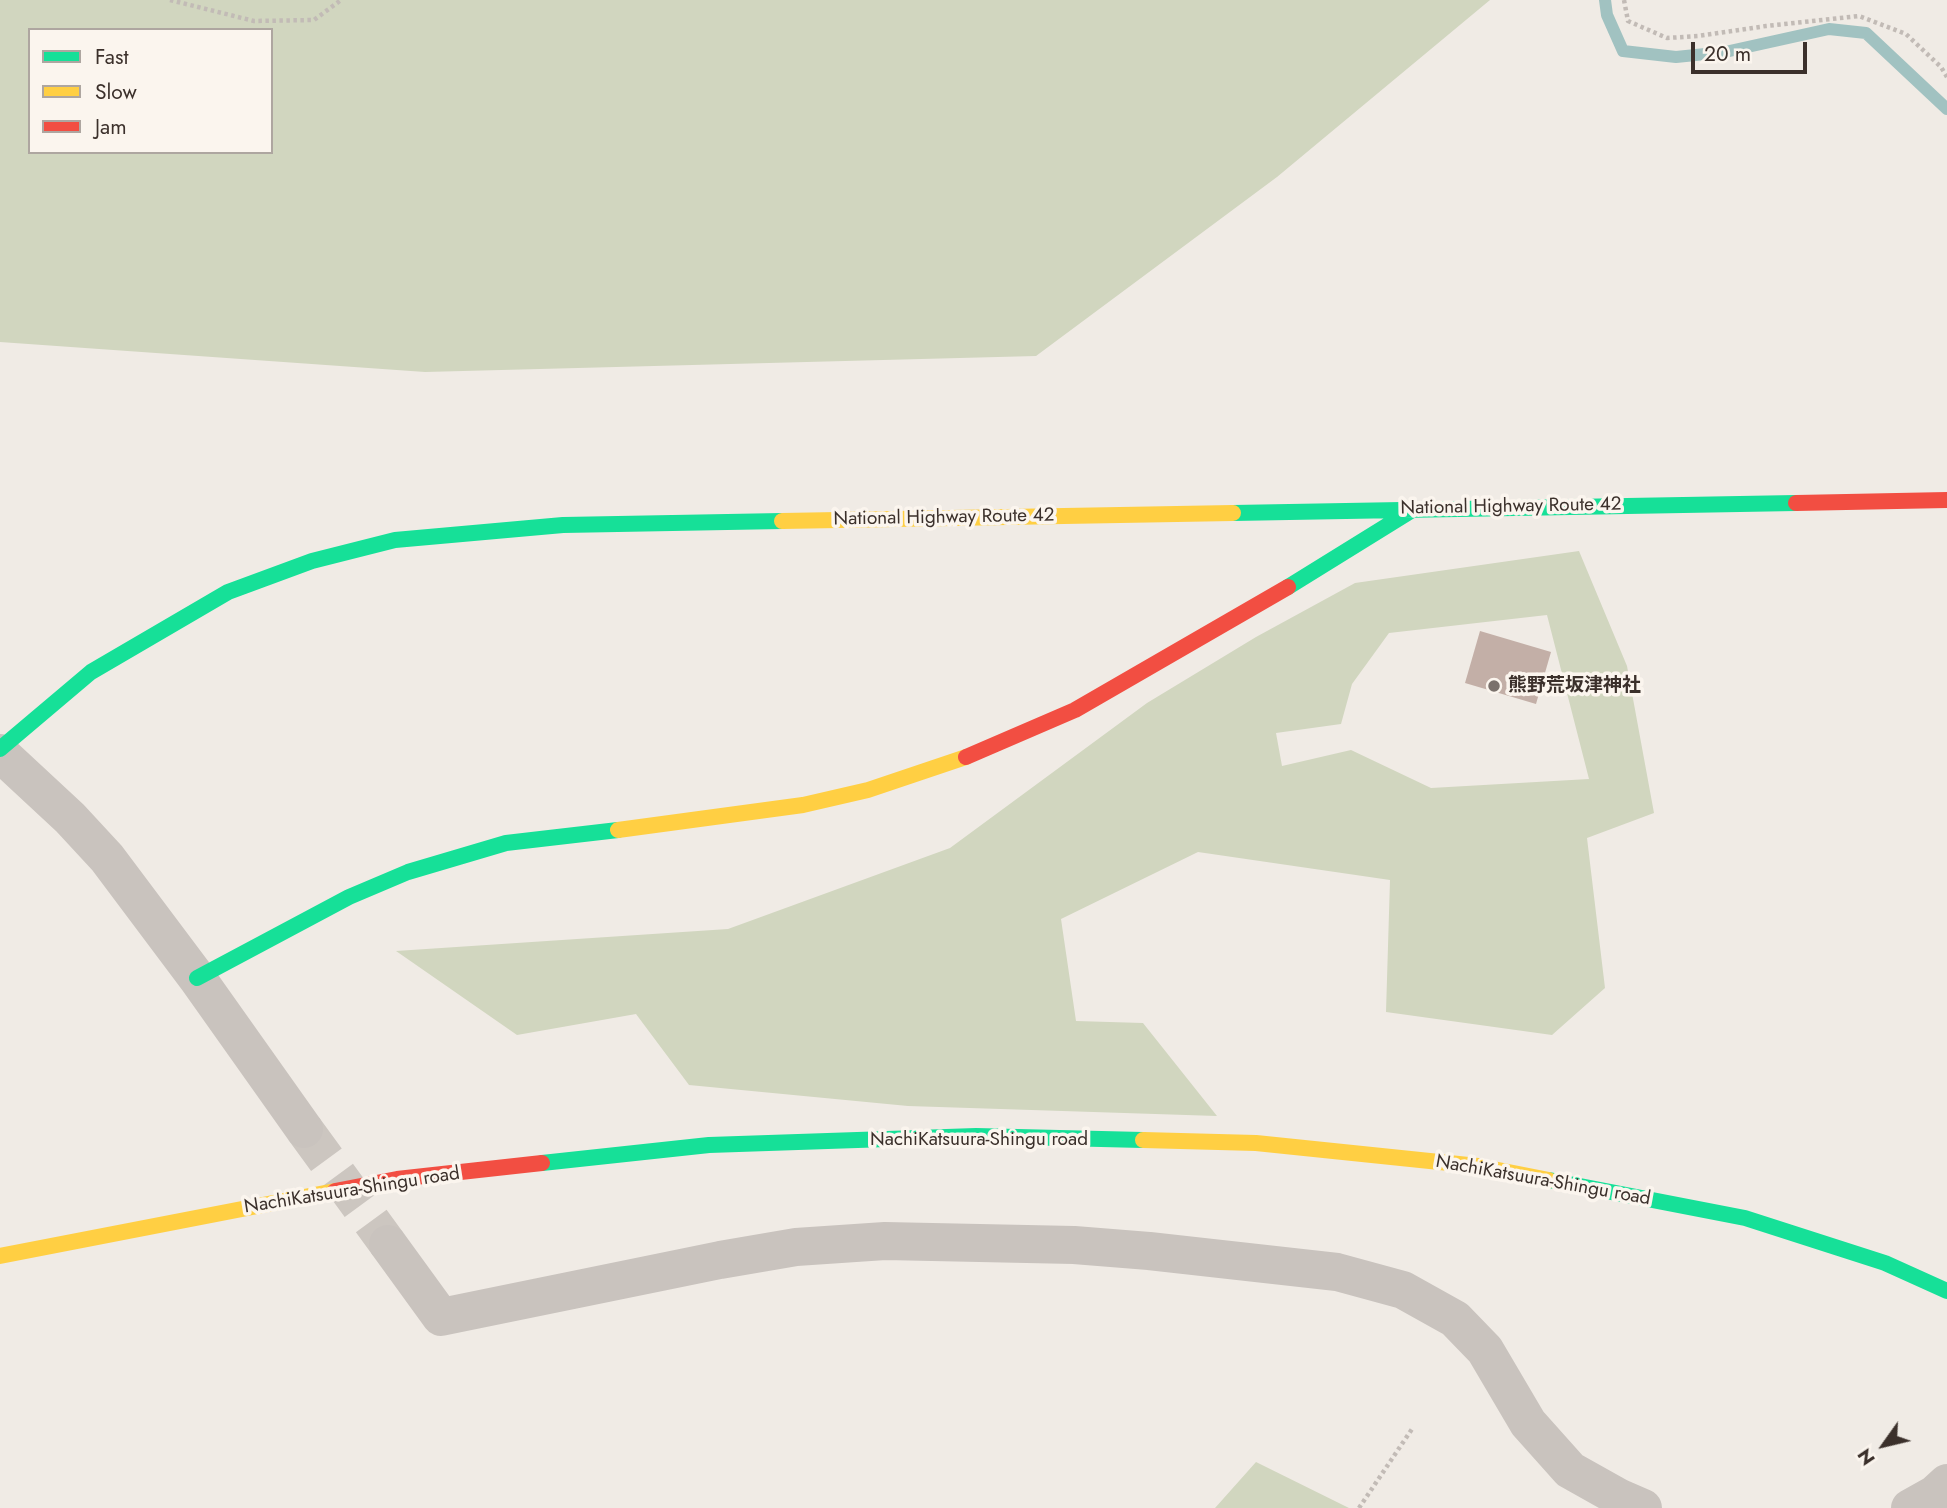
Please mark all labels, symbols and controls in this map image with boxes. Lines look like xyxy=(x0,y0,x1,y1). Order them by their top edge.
legend xyxy=(28,28,273,154)
scale bar xyxy=(1695,28,1811,72)
text: 20 m xyxy=(1704,39,1751,69)
text: Fast xyxy=(95,42,128,72)
text: Slow xyxy=(95,77,137,107)
text: Jam xyxy=(95,112,127,142)
street label: National Highway Route 42 xyxy=(1400,494,1622,520)
street label: National Highway Route 42 xyxy=(833,505,1055,531)
place label: 熊野荒坂津神社 xyxy=(1508,675,1641,697)
marker: 熊野荒坂津神社 xyxy=(1486,678,1502,694)
street label: NachiKatsuura-Shingu road xyxy=(870,1129,1088,1151)
street label: NachiKatsuura-Shingu road xyxy=(1434,1151,1652,1211)
street label: NachiKatsuura-Shingu road xyxy=(243,1163,461,1219)
north arrow xyxy=(1849,1410,1919,1480)
text: N xyxy=(1851,1443,1882,1471)

